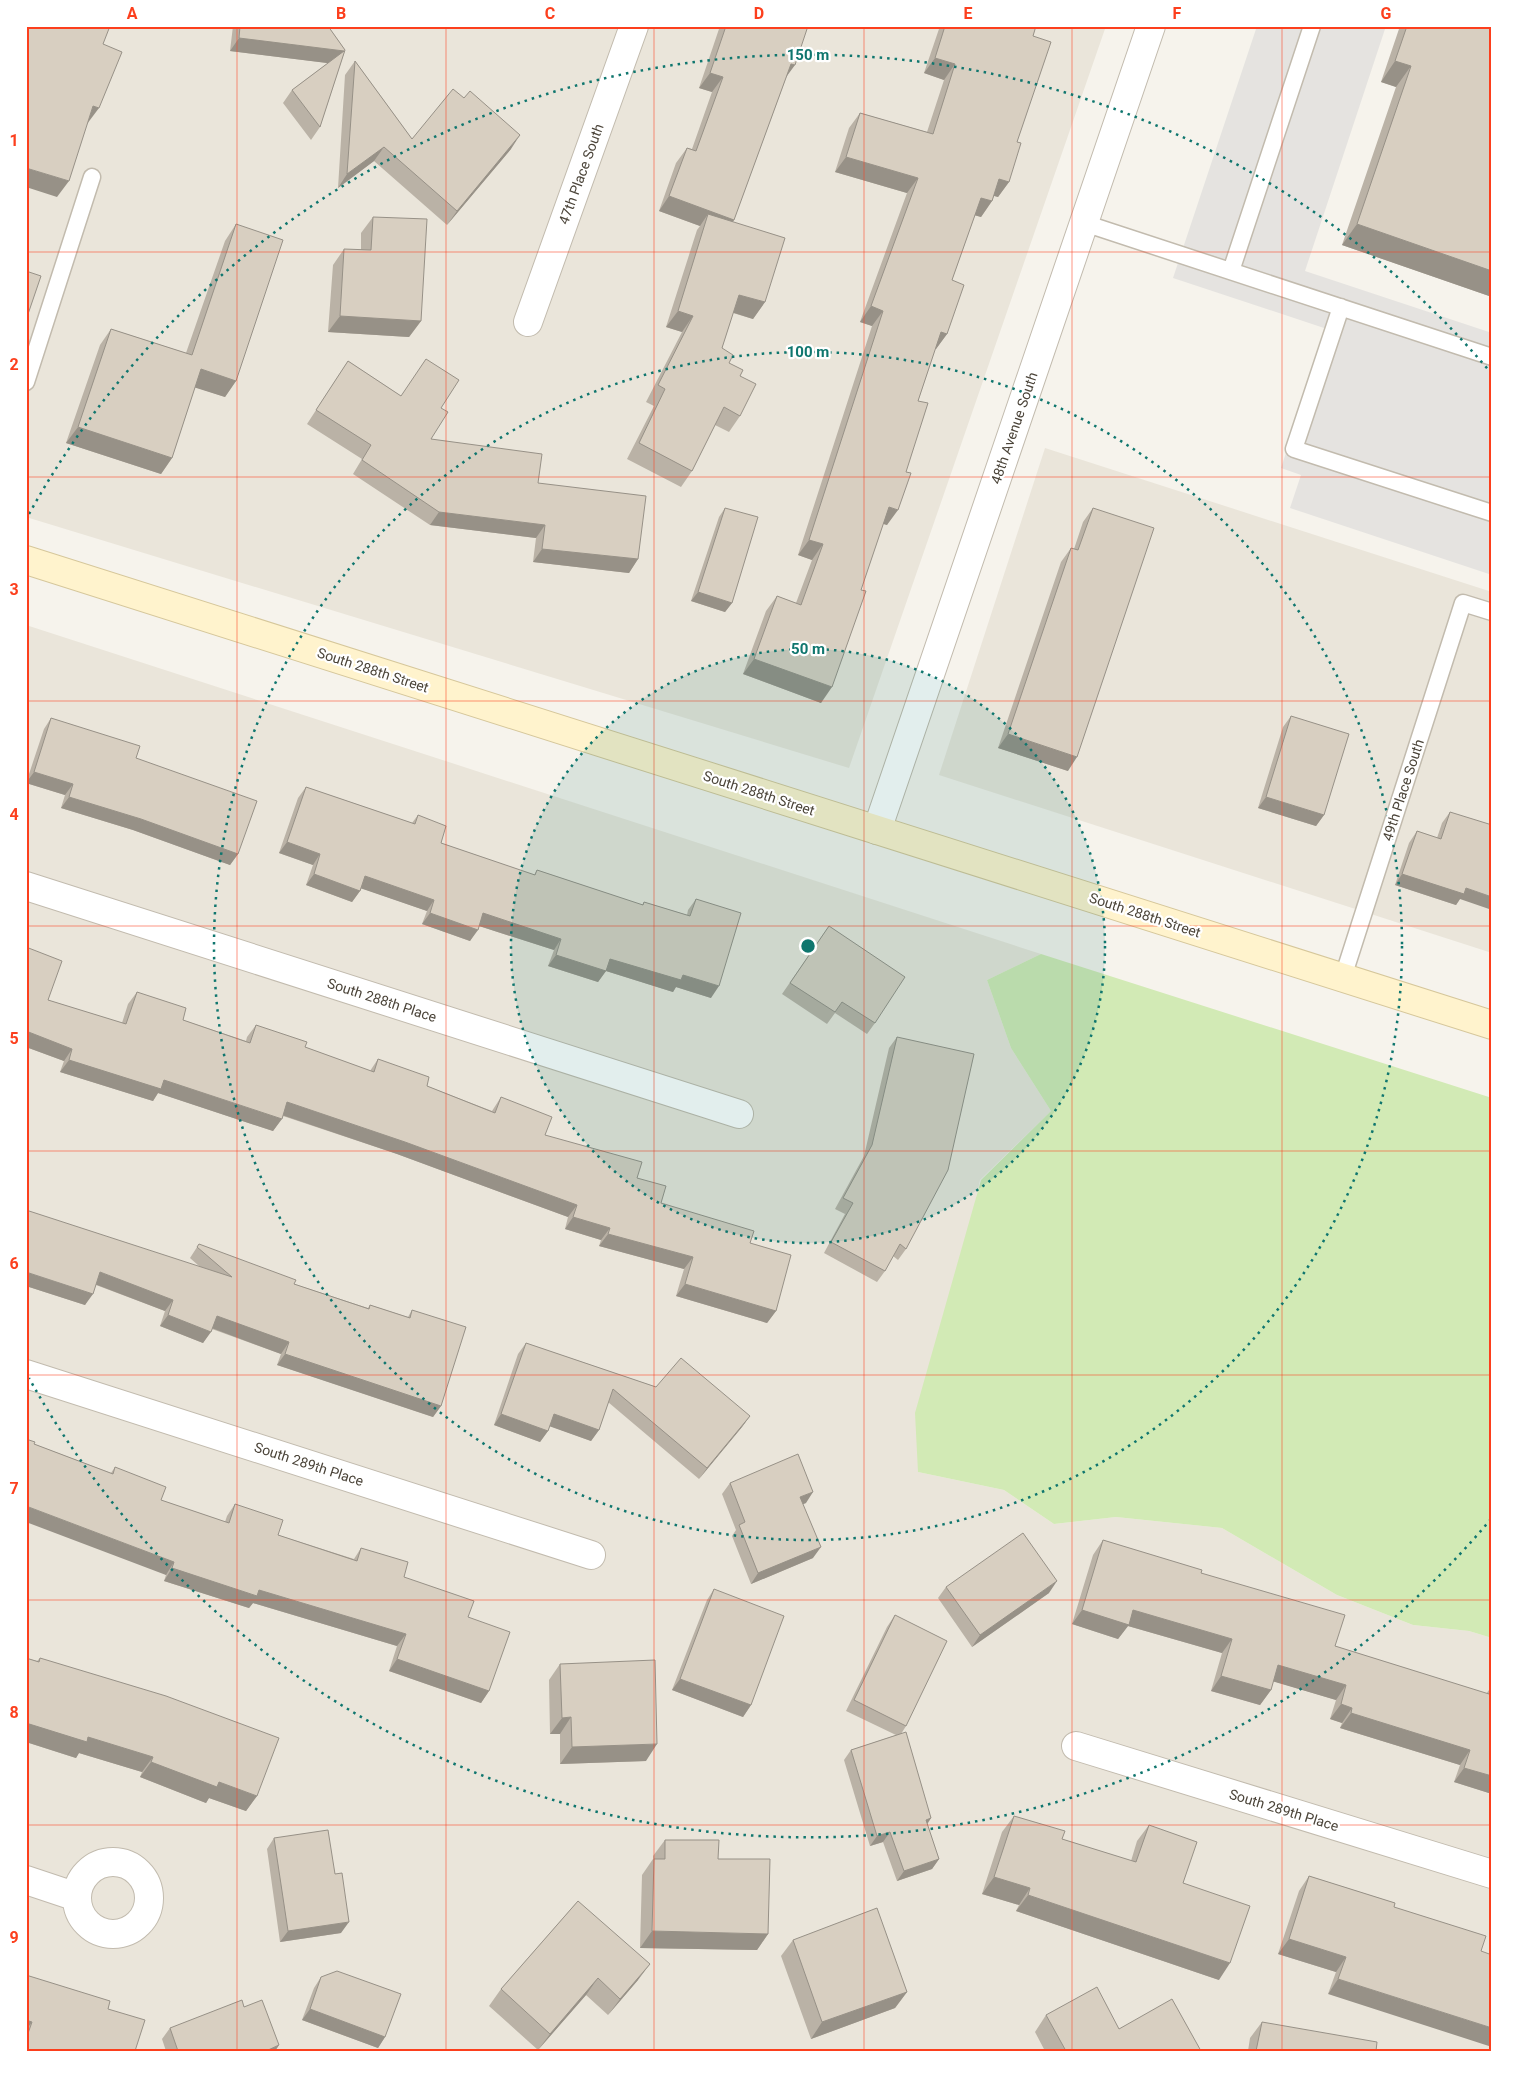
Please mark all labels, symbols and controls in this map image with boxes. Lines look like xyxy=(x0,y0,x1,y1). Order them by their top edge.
text: A xyxy=(127,4,138,23)
text: B xyxy=(336,4,346,23)
text: C xyxy=(545,4,555,23)
text: D xyxy=(754,4,764,23)
text: E xyxy=(964,4,973,23)
text: F xyxy=(1173,4,1182,23)
text: G xyxy=(1381,4,1392,23)
text: 150 m xyxy=(787,46,829,64)
street label: 47th Place South xyxy=(555,122,607,226)
text: 1 xyxy=(9,131,19,150)
text: 100 m xyxy=(787,343,829,361)
text: 2 xyxy=(9,355,19,374)
street label: 48th Avenue South xyxy=(987,370,1041,486)
text: 3 xyxy=(9,580,19,599)
text: 50 m xyxy=(791,640,825,658)
street label: South 288th Street xyxy=(315,644,431,696)
street label: 49th Place South xyxy=(1379,737,1427,843)
street label: South 288th Street xyxy=(701,767,817,819)
text: 4 xyxy=(9,805,19,824)
street label: South 288th Street xyxy=(1087,889,1203,941)
centre of rings xyxy=(799,937,817,955)
street label: South 288th Place xyxy=(325,975,439,1025)
text: 5 xyxy=(9,1029,19,1048)
text: 6 xyxy=(9,1254,19,1273)
street label: South 289th Place xyxy=(252,1439,366,1489)
text: 7 xyxy=(9,1479,19,1498)
text: 8 xyxy=(9,1703,19,1722)
street label: South 289th Place xyxy=(1227,1786,1341,1834)
text: 9 xyxy=(9,1928,19,1947)

